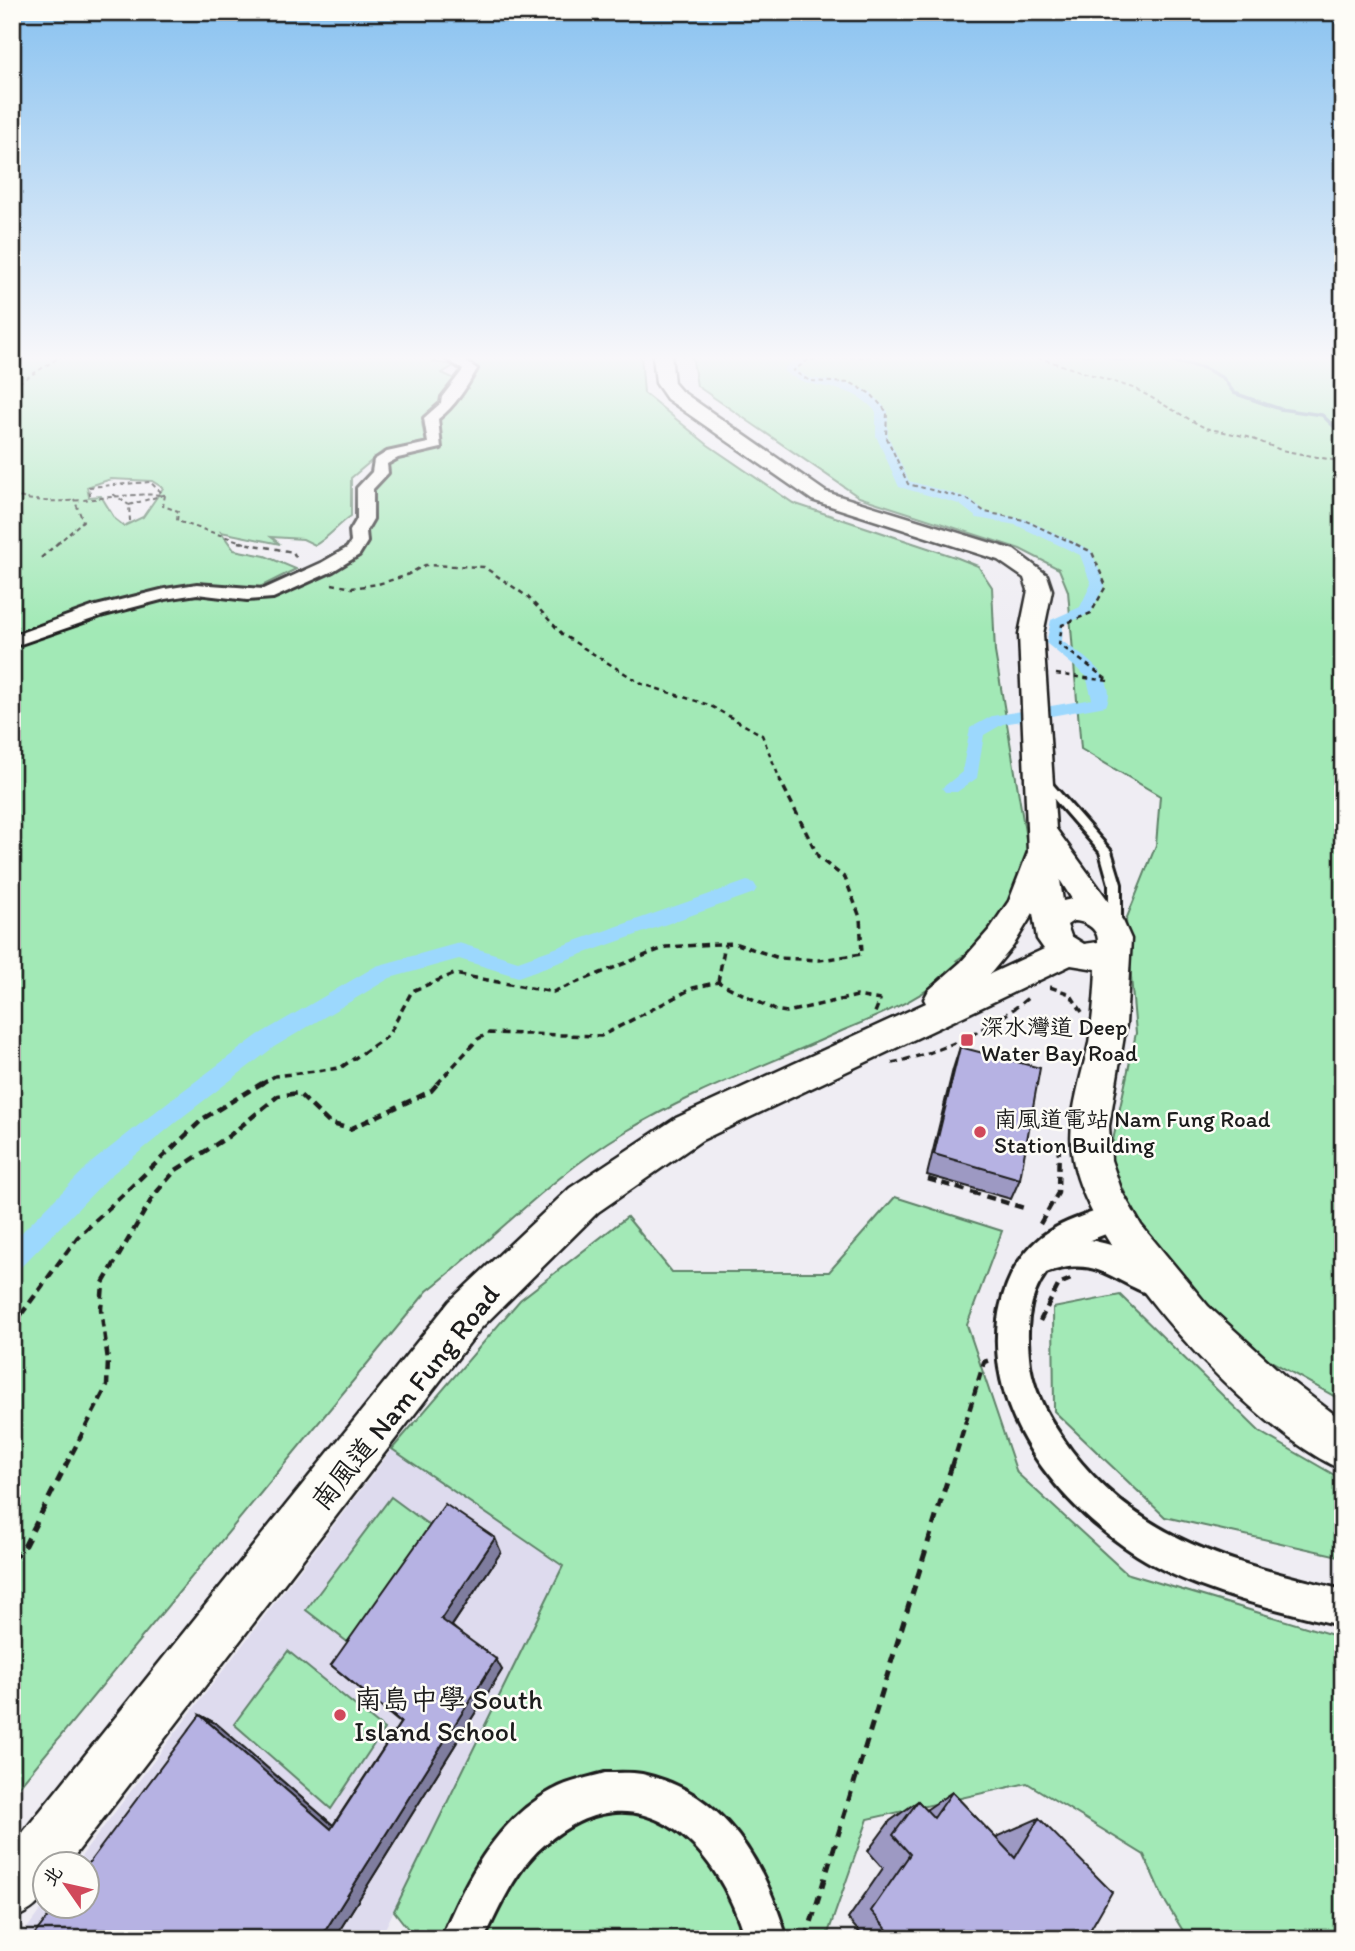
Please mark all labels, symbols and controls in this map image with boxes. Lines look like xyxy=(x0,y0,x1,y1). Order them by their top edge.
place label: 深水灣道 Deep Water Bay Road xyxy=(981,1013,1138,1067)
marker: 深水灣道 Deep Water Bay Road xyxy=(959,1032,975,1048)
place label: 南風道電站 Nam Fung Road Station Building xyxy=(994,1105,1271,1159)
marker: 南風道電站 Nam Fung Road Station Building xyxy=(972,1124,988,1140)
street label: 南風道 Nam Fung Road xyxy=(304,1277,507,1517)
place label: 南島中學 South Island School xyxy=(354,1682,543,1748)
marker: 南島中學 South Island School xyxy=(332,1707,348,1723)
north arrow xyxy=(32,1850,102,1920)
text: 北 xyxy=(37,1861,67,1890)

